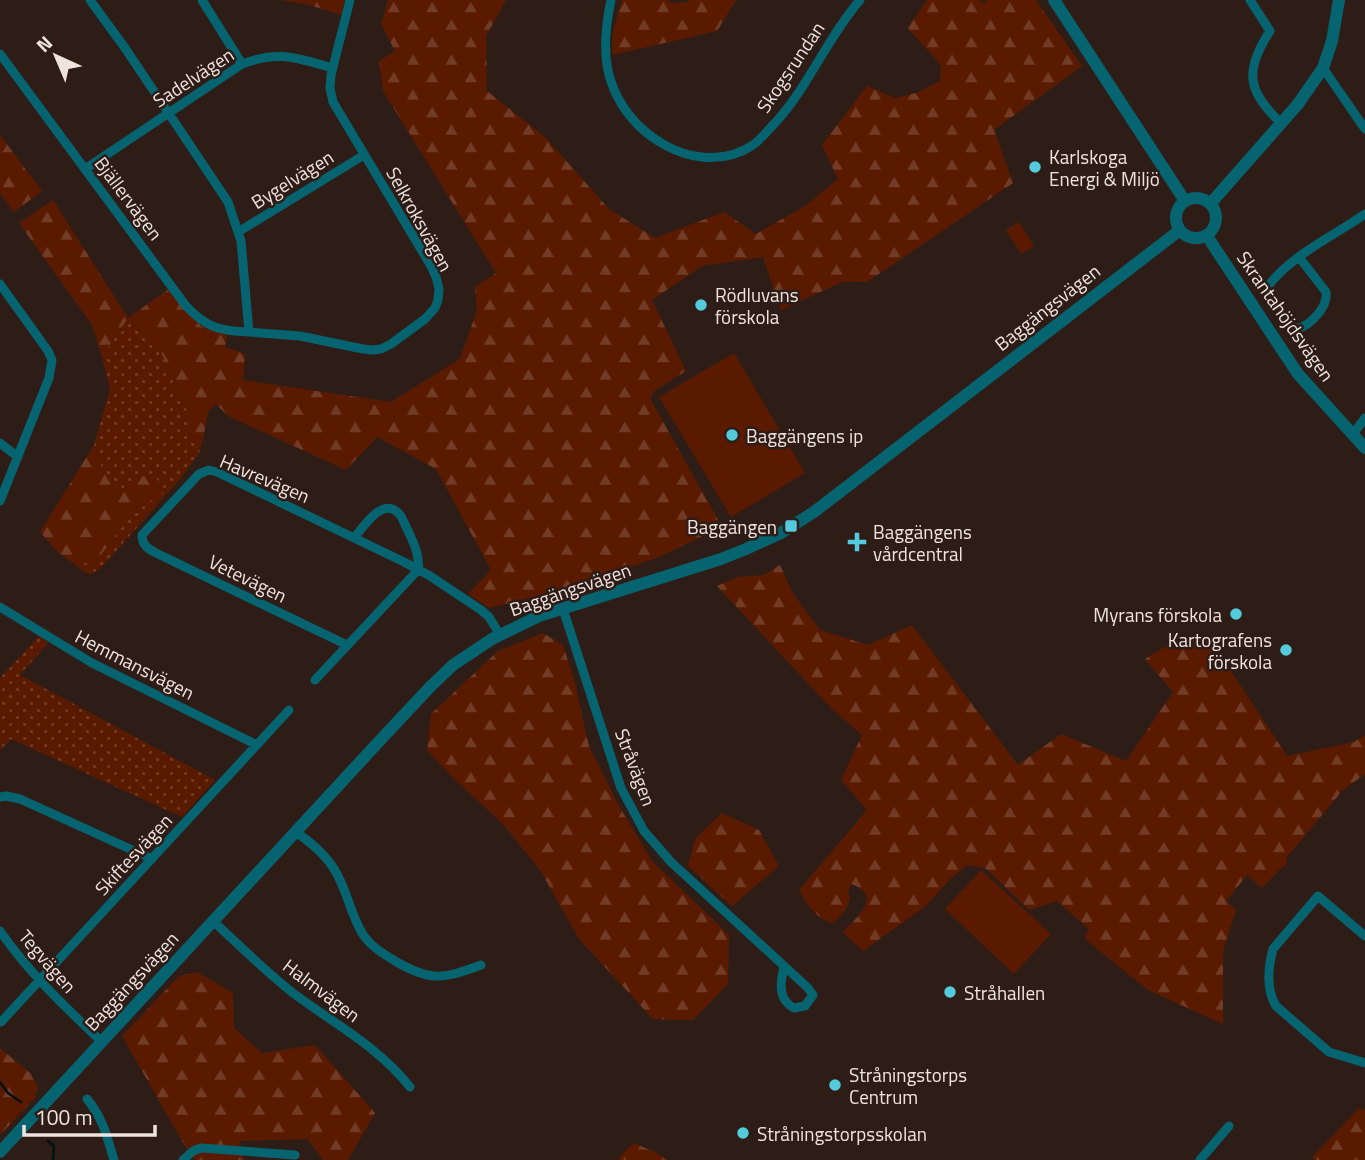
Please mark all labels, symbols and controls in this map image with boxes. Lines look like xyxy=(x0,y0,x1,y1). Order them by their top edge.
street label: Skogsrundan xyxy=(749,16,831,118)
north arrow xyxy=(21,21,91,91)
text: N xyxy=(29,28,59,58)
street label: Sadelvägen xyxy=(147,40,239,114)
street label: Bygelvägen xyxy=(245,142,339,216)
place label: Karlskoga Energi & Miljö xyxy=(1049,142,1160,193)
street label: Bjällervägen xyxy=(88,150,170,246)
marker: Karlskoga Energi & Miljö xyxy=(1027,159,1043,175)
street label: Selkroksvägen xyxy=(379,161,461,277)
street label: Skrantahöjdsvägen xyxy=(1230,245,1342,387)
street label: Baggängsvägen xyxy=(988,256,1106,358)
place label: Rödluvans förskola xyxy=(715,280,799,331)
marker: Rödluvans förskola xyxy=(693,297,709,313)
place label: Baggängens ip xyxy=(746,421,863,450)
marker: Baggängens ip xyxy=(724,427,740,443)
street label: Havrevägen xyxy=(215,446,315,510)
place label: Baggängen xyxy=(687,512,777,541)
place label: Baggängens vårdcentral xyxy=(873,517,972,568)
marker: Baggängen xyxy=(783,518,799,534)
marker: Baggängens vårdcentral xyxy=(847,532,867,552)
street label: Vetevägen xyxy=(204,547,292,609)
street label: Baggängsvägen xyxy=(505,555,635,623)
place label: Myrans förskola xyxy=(1093,600,1222,629)
marker: Myrans förskola xyxy=(1228,606,1244,622)
street label: Hemmansvägen xyxy=(70,621,200,707)
place label: Kartografens förskola xyxy=(1168,625,1272,676)
marker: Kartografens förskola xyxy=(1278,642,1294,658)
street label: Stråvägen xyxy=(608,724,664,810)
street label: Skiftesvägen xyxy=(87,806,179,902)
street label: Tegvägen xyxy=(12,923,84,999)
street label: Baggängsvägen xyxy=(77,925,185,1037)
street label: Halmvägen xyxy=(277,951,367,1029)
place label: Stråhallen xyxy=(964,978,1045,1007)
marker: Stråhallen xyxy=(942,984,958,1000)
place label: Stråningstorps Centrum xyxy=(849,1060,967,1111)
marker: Stråningstorps Centrum xyxy=(827,1077,843,1093)
scale bar xyxy=(24,1094,156,1138)
text: 100 m xyxy=(35,1101,92,1133)
place label: Stråningstorpsskolan xyxy=(757,1119,927,1148)
marker: Stråningstorpsskolan xyxy=(735,1125,751,1141)

